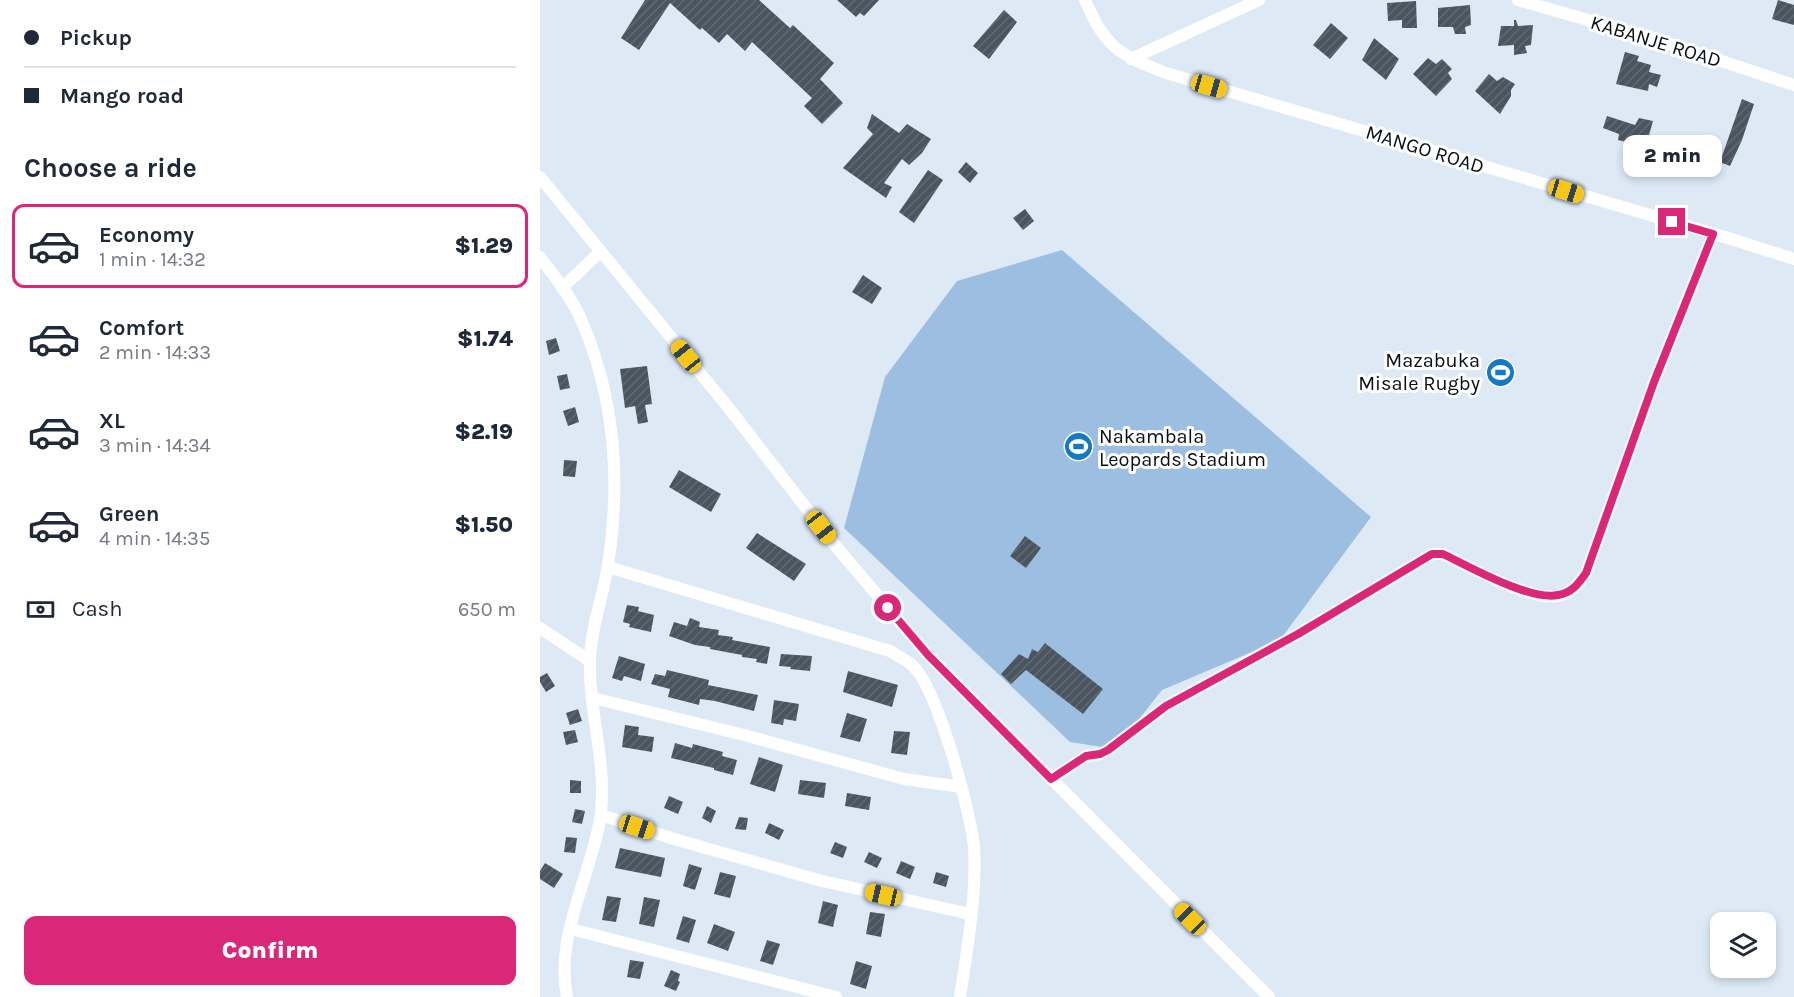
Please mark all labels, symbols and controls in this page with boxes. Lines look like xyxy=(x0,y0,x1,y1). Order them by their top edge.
street label: KABANJE ROAD xyxy=(1588,11,1724,72)
text: Pickup xyxy=(60,25,132,51)
car xyxy=(1189,72,1229,100)
text: Mango road xyxy=(60,83,184,109)
street label: MANGO ROAD xyxy=(1363,121,1487,178)
callout: 2 min xyxy=(1622,135,1722,177)
text: 2 min xyxy=(1644,144,1701,167)
text: Choose a ride xyxy=(24,152,197,184)
car xyxy=(1546,177,1586,205)
route end xyxy=(1658,208,1685,235)
icon: car xyxy=(27,219,81,273)
text: Economy xyxy=(99,222,194,248)
text: $1.29 xyxy=(454,233,513,259)
text: 1 min · 14:32 xyxy=(99,248,206,271)
icon: car xyxy=(27,312,81,366)
text: Comfort xyxy=(99,315,184,341)
text: $1.74 xyxy=(457,326,513,352)
car xyxy=(668,336,704,376)
text: 2 min · 14:33 xyxy=(99,341,211,364)
place label: Mazabuka Misale Rugby xyxy=(1358,349,1480,395)
sports icon: Mazabuka Misale Rugby xyxy=(1485,356,1517,388)
icon: car xyxy=(27,405,81,459)
text: XL xyxy=(99,408,125,434)
text: $2.19 xyxy=(454,419,513,445)
place label: Nakambala Leopards Stadium xyxy=(1099,425,1266,471)
sports icon: Nakambala Leopards Stadium xyxy=(1062,431,1094,463)
text: 3 min · 14:34 xyxy=(99,434,211,457)
icon: car xyxy=(27,498,81,552)
text: Green xyxy=(99,501,160,527)
car xyxy=(803,507,839,547)
text: $1.50 xyxy=(454,512,513,538)
text: 4 min · 14:35 xyxy=(99,527,210,550)
icon: cash xyxy=(24,593,57,626)
route start xyxy=(874,594,901,621)
text: Cash xyxy=(72,596,122,622)
text: 650 m xyxy=(458,598,516,621)
car xyxy=(617,813,657,841)
car xyxy=(863,882,903,908)
car xyxy=(1171,900,1209,938)
map controls xyxy=(1710,912,1776,978)
button: layers xyxy=(1710,912,1776,978)
button: Confirm xyxy=(24,916,516,985)

